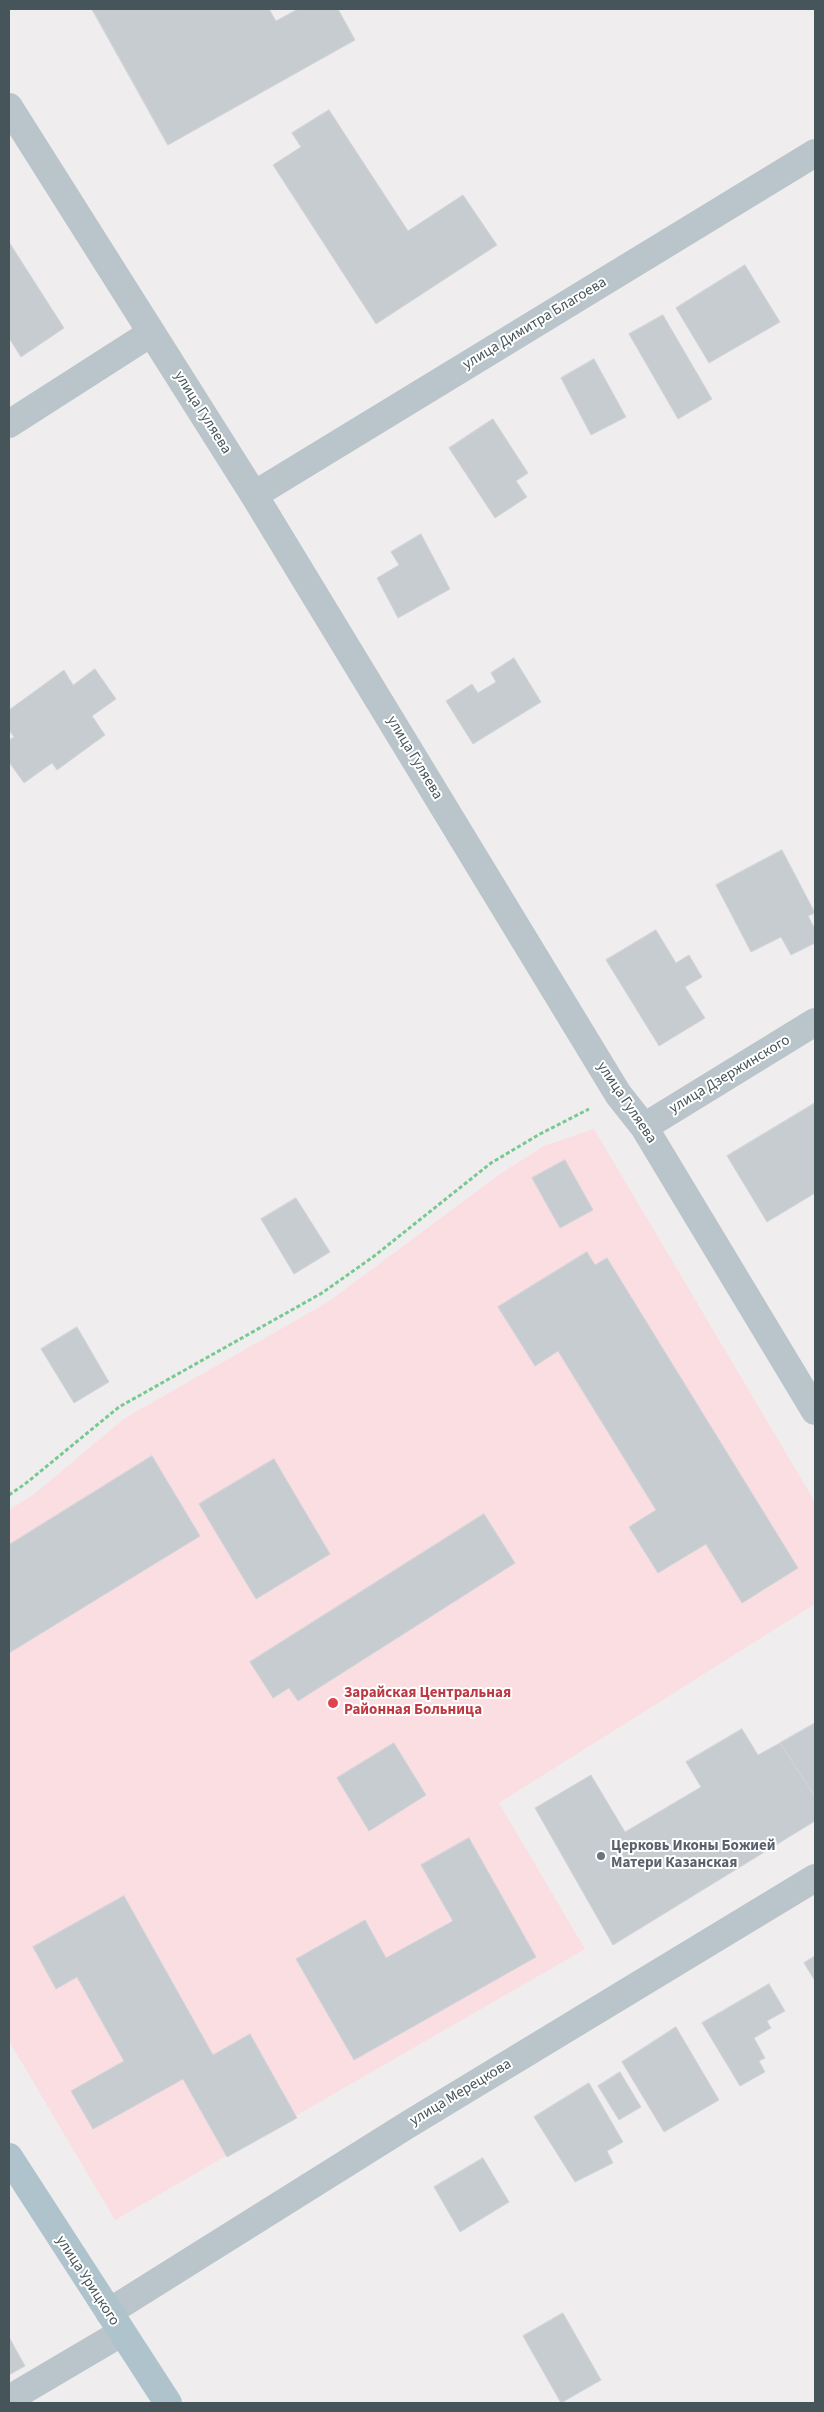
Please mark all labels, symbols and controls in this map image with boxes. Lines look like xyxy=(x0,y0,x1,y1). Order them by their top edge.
street label: улица Димитра Благоева xyxy=(460,274,610,374)
street label: улица Гуляева xyxy=(169,368,235,458)
street label: улица Гуляева xyxy=(382,713,446,803)
street label: улица Дзержинского xyxy=(666,1032,794,1118)
street label: улица Гуляева xyxy=(592,1059,660,1147)
place label: Зарайская Центральная Районная Больница xyxy=(344,1685,511,1720)
marker: Зарайская Центральная Районная Больница xyxy=(326,1696,340,1710)
place label: Церковь Иконы Божией Матери Казанская xyxy=(611,1838,776,1873)
marker: Церковь Иконы Божией Матери Казанская xyxy=(595,1850,607,1862)
street label: улица Мерецкова xyxy=(407,2056,515,2130)
street label: улица Урицкого xyxy=(51,2233,123,2329)

